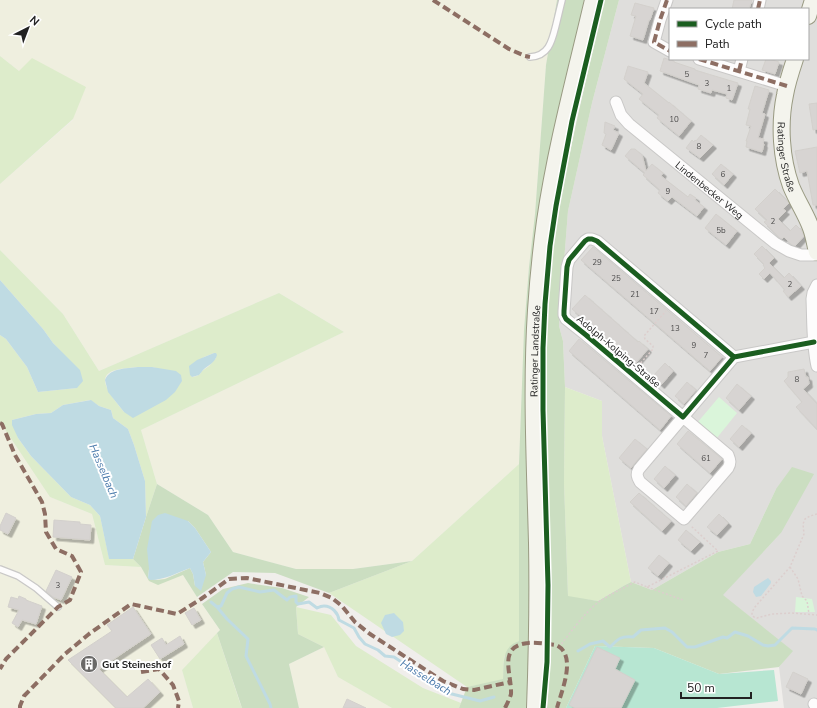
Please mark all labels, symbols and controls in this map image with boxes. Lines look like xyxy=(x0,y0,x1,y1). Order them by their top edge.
north arrow xyxy=(8,8,48,48)
legend xyxy=(669,8,809,60)
text: N xyxy=(26,13,42,29)
text: Cycle path xyxy=(705,16,762,32)
text: Path xyxy=(705,36,730,52)
house number: 5 xyxy=(685,69,690,80)
house number: 3 xyxy=(705,78,710,89)
house number: 1 xyxy=(727,83,732,94)
house number: 10 xyxy=(669,114,679,125)
street label: Ratinger Straße xyxy=(774,122,799,195)
house number: 8 xyxy=(697,141,702,152)
street label: Lindenbecker Weg xyxy=(672,158,746,223)
house number: 6 xyxy=(721,169,726,180)
house number: 9 xyxy=(666,186,671,197)
house number: 2 xyxy=(771,216,776,227)
house number: 5b xyxy=(716,225,726,236)
house number: 29 xyxy=(592,257,602,268)
house number: 25 xyxy=(611,273,621,284)
house number: 2 xyxy=(788,279,793,290)
house number: 21 xyxy=(630,289,640,300)
street label: Ratinger Landstraße xyxy=(528,305,544,397)
house number: 17 xyxy=(649,306,659,317)
street label: Adolph-Kolping-Straße xyxy=(573,312,663,391)
house number: 13 xyxy=(670,323,680,334)
house number: 9 xyxy=(692,340,697,351)
house number: 7 xyxy=(704,350,709,361)
house number: 8 xyxy=(795,374,800,385)
water label: Hasselbach xyxy=(85,442,122,501)
house number: 61 xyxy=(701,453,711,464)
house number: 3 xyxy=(56,580,61,591)
building icon: Gut Steineshof xyxy=(79,654,99,674)
water label: Hasselbach xyxy=(397,656,454,699)
place label: Gut Steineshof xyxy=(102,658,171,672)
scale bar xyxy=(681,674,751,700)
text: 50 m xyxy=(687,680,715,696)

